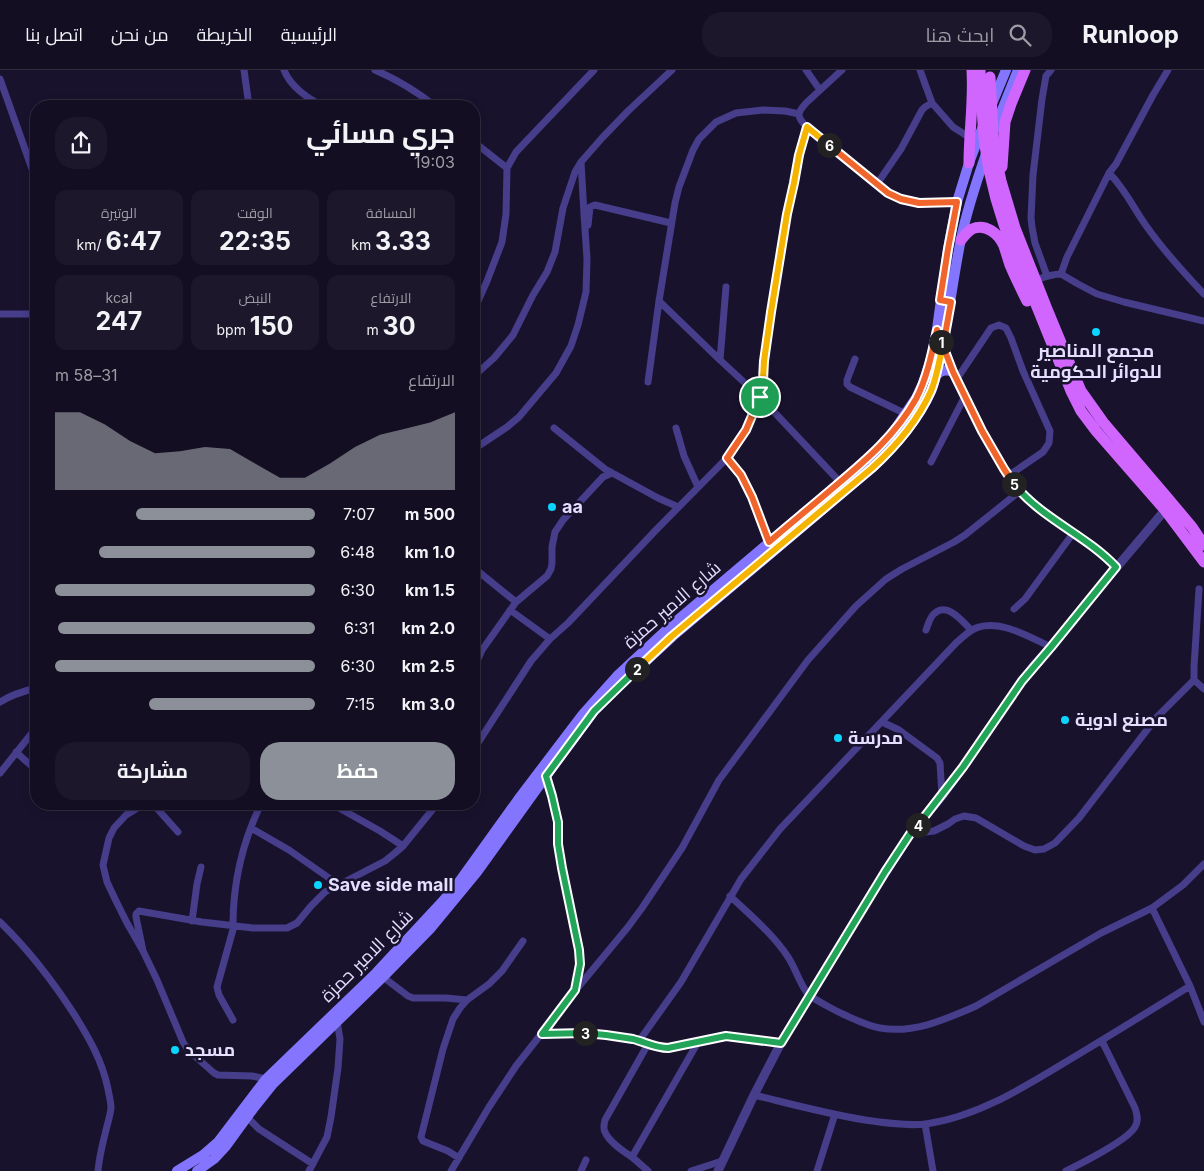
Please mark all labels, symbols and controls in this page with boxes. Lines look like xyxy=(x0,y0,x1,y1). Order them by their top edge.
search box xyxy=(702,12,1052,57)
text: Runloop xyxy=(1082,20,1179,49)
icon: search xyxy=(1006,21,1034,49)
text: اتصل بنا xyxy=(25,24,83,45)
text: من نحن xyxy=(111,24,169,45)
text: الخريطة xyxy=(197,24,253,45)
text: الرئيسية xyxy=(281,24,337,45)
text: ابحث هنا xyxy=(925,24,994,47)
text: جري مسائي xyxy=(306,116,455,150)
button: share xyxy=(55,117,107,169)
pin: 6 xyxy=(816,132,842,158)
text: 6 xyxy=(825,137,834,154)
text: 19:03 xyxy=(414,152,455,172)
text: الوتيرة xyxy=(101,204,137,221)
text: الوقت xyxy=(237,204,273,221)
text: المسافة xyxy=(366,204,416,221)
text: 6:47 xyxy=(105,226,161,256)
text: 22:35 xyxy=(219,226,291,256)
text: 3.33 xyxy=(375,226,431,256)
text: /km xyxy=(77,236,105,253)
text: km xyxy=(351,236,375,253)
text: kcal xyxy=(106,289,132,306)
text: النبض xyxy=(239,289,271,306)
text: الارتفاع xyxy=(370,289,412,306)
text: 247 xyxy=(96,306,142,336)
text: 150 xyxy=(250,311,293,341)
text: 30 xyxy=(383,311,416,341)
text: bpm xyxy=(217,321,250,338)
text: m xyxy=(366,321,383,338)
marker: مجمع المناصير للدوائر الحكومية xyxy=(1090,326,1102,338)
pin: 1 xyxy=(928,330,954,354)
text: 1 xyxy=(938,334,945,351)
place label: مجمع المناصير للدوائر الحكومية xyxy=(1030,340,1162,383)
text: 31–58 m xyxy=(55,365,118,385)
text: الارتفاع xyxy=(408,370,455,390)
pin xyxy=(739,376,781,418)
icon: arrive xyxy=(746,383,774,411)
pin: 5 xyxy=(1002,472,1026,496)
text: 5 xyxy=(1010,476,1019,493)
place label: aa xyxy=(562,496,583,517)
marker: aa xyxy=(546,501,558,513)
text: 7:07 xyxy=(343,504,375,524)
text: 500 m xyxy=(405,504,455,524)
text: 6:48 xyxy=(340,542,375,562)
text: 1.0 km xyxy=(405,542,455,562)
street label: شارع الامير حمزة xyxy=(619,557,726,654)
text: 6:30 xyxy=(340,580,375,600)
text: 1.5 km xyxy=(405,580,455,600)
text: 6:31 xyxy=(344,618,375,638)
text: 2.0 km xyxy=(402,618,455,638)
text: 6:30 xyxy=(340,656,375,676)
text: 2.5 km xyxy=(402,656,455,676)
pin: 2 xyxy=(624,656,650,682)
text: 2 xyxy=(633,661,642,678)
text: 7:15 xyxy=(346,694,375,714)
text: 3.0 km xyxy=(402,694,455,714)
place label: مصنع ادوية xyxy=(1075,709,1168,732)
marker: مصنع ادوية xyxy=(1059,714,1071,726)
place label: مدرسة xyxy=(848,727,903,748)
marker: مدرسة xyxy=(832,732,844,744)
button: مشاركة xyxy=(55,742,250,800)
button: حفظ xyxy=(260,742,455,800)
pin: 4 xyxy=(906,812,930,838)
text: 4 xyxy=(914,817,923,834)
place label: Save side mall xyxy=(328,874,453,895)
marker: Save side mall xyxy=(312,879,324,891)
street label: شارع الامير حمزة xyxy=(316,905,419,1008)
pin: 3 xyxy=(572,1020,598,1046)
text: 3 xyxy=(581,1025,590,1042)
place label: مسجد xyxy=(185,1039,235,1060)
marker: مسجد xyxy=(169,1044,181,1056)

